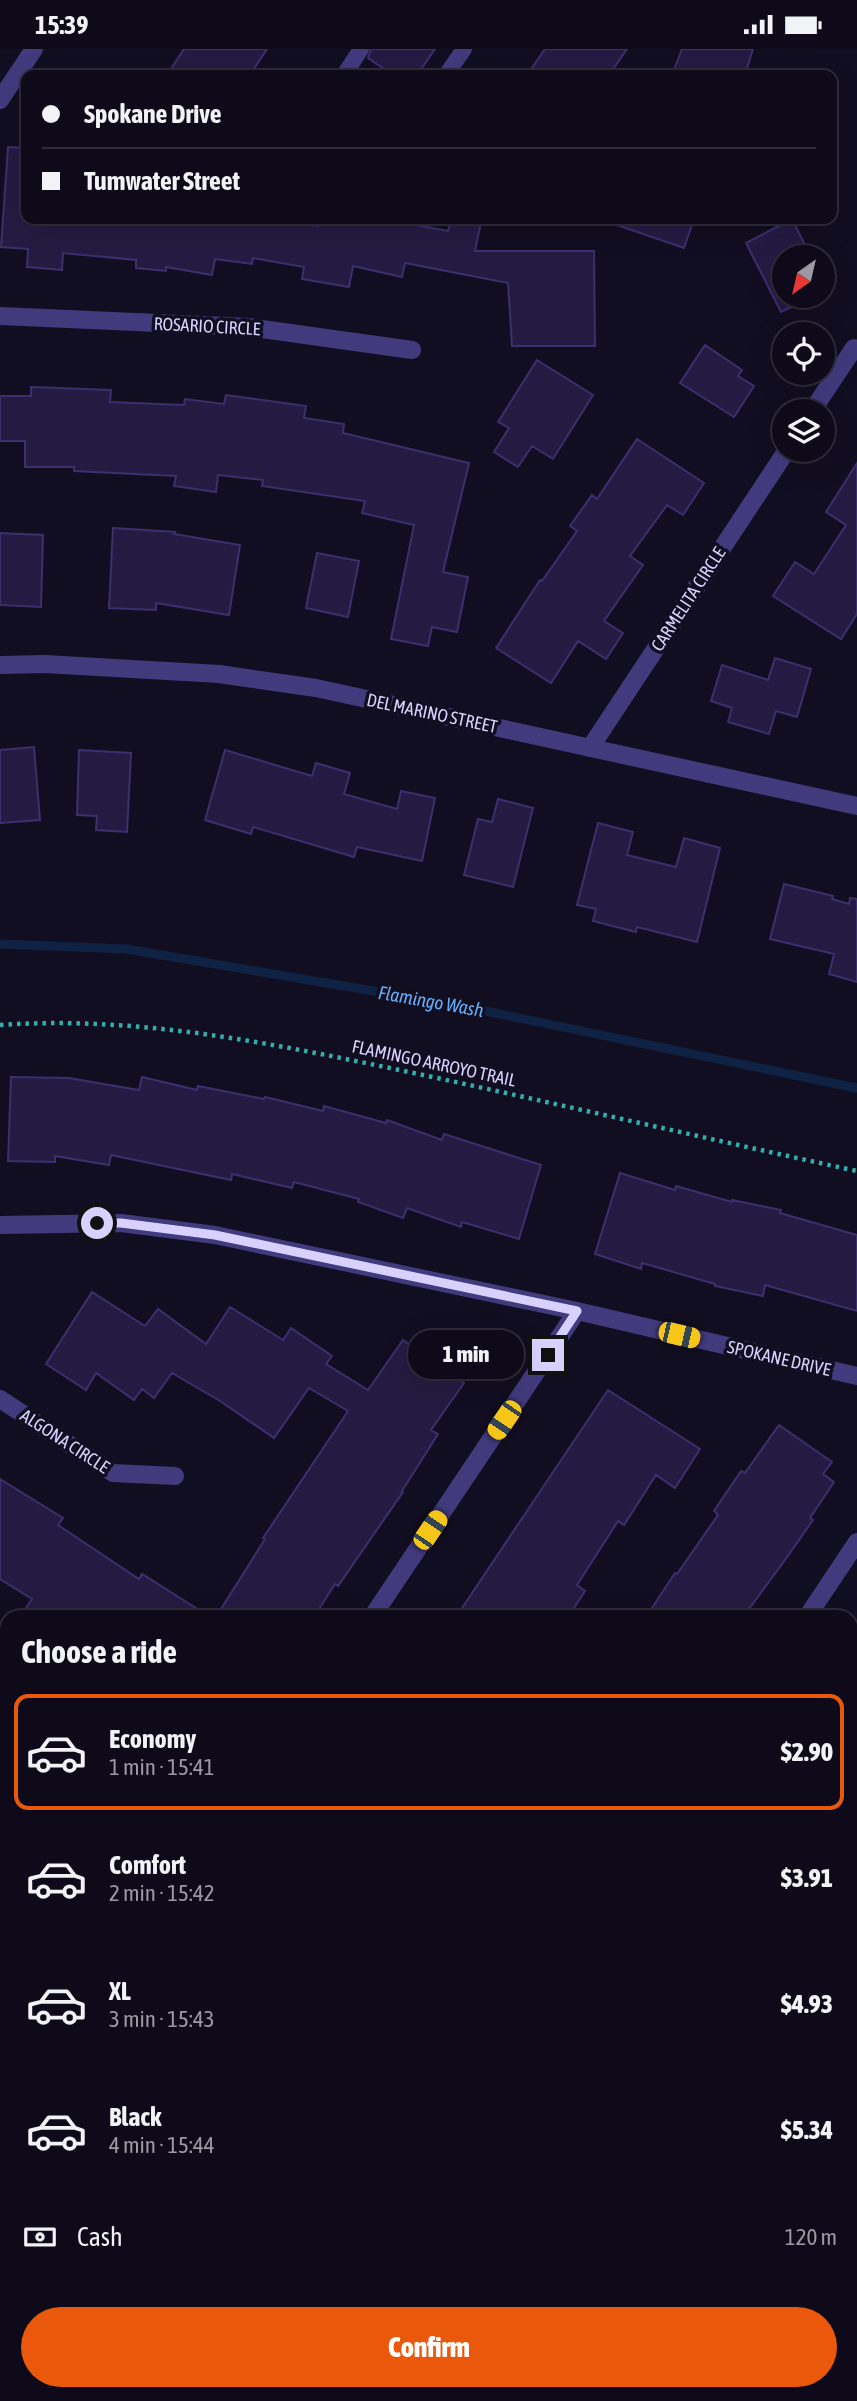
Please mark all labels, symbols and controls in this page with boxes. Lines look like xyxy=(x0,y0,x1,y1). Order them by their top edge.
text: 15:39 xyxy=(35,10,89,40)
text: Spokane Drive xyxy=(84,99,221,129)
text: Tumwater Street xyxy=(84,166,240,196)
north arrow xyxy=(772,245,835,308)
map controls xyxy=(772,245,835,462)
street label: ROSARIO CIRCLE xyxy=(153,313,261,339)
button: locate xyxy=(772,322,835,385)
button: layers xyxy=(772,399,835,462)
street label: CARMELITA CIRCLE xyxy=(647,543,730,655)
street label: DEL MARINO STREET xyxy=(365,689,499,737)
water label: Flamingo Wash xyxy=(377,981,485,1021)
street label: FLAMINGO ARROYO TRAIL xyxy=(350,1035,518,1091)
route start xyxy=(81,1207,113,1239)
car xyxy=(657,1320,702,1350)
callout: 1 min xyxy=(408,1331,524,1379)
street label: SPOKANE DRIVE xyxy=(725,1336,833,1380)
route end xyxy=(532,1339,564,1371)
text: 1 min xyxy=(443,1341,489,1367)
car xyxy=(484,1397,525,1443)
street label: ALGONA CIRCLE xyxy=(17,1405,114,1478)
car xyxy=(410,1507,451,1553)
text: Choose a ride xyxy=(21,1633,177,1670)
icon: car xyxy=(25,1721,88,1784)
text: Economy xyxy=(109,1724,196,1754)
text: $2.90 xyxy=(781,1737,833,1767)
text: 1 min · 15:41 xyxy=(109,1754,215,1780)
icon: car xyxy=(25,1847,88,1910)
text: Comfort xyxy=(109,1850,186,1880)
text: $3.91 xyxy=(781,1863,833,1893)
text: 2 min · 15:42 xyxy=(109,1880,215,1906)
icon: car xyxy=(25,1973,88,2036)
text: XL xyxy=(109,1976,131,2006)
text: $4.93 xyxy=(781,1989,833,2019)
text: 3 min · 15:43 xyxy=(109,2006,215,2032)
icon: car xyxy=(25,2099,88,2162)
text: Black xyxy=(109,2102,161,2132)
text: $5.34 xyxy=(781,2115,833,2145)
text: 4 min · 15:44 xyxy=(109,2132,215,2158)
icon: cash xyxy=(21,2218,59,2256)
text: Cash xyxy=(77,2222,123,2252)
text: 120 m xyxy=(785,2224,837,2250)
button: Confirm xyxy=(21,2307,837,2387)

